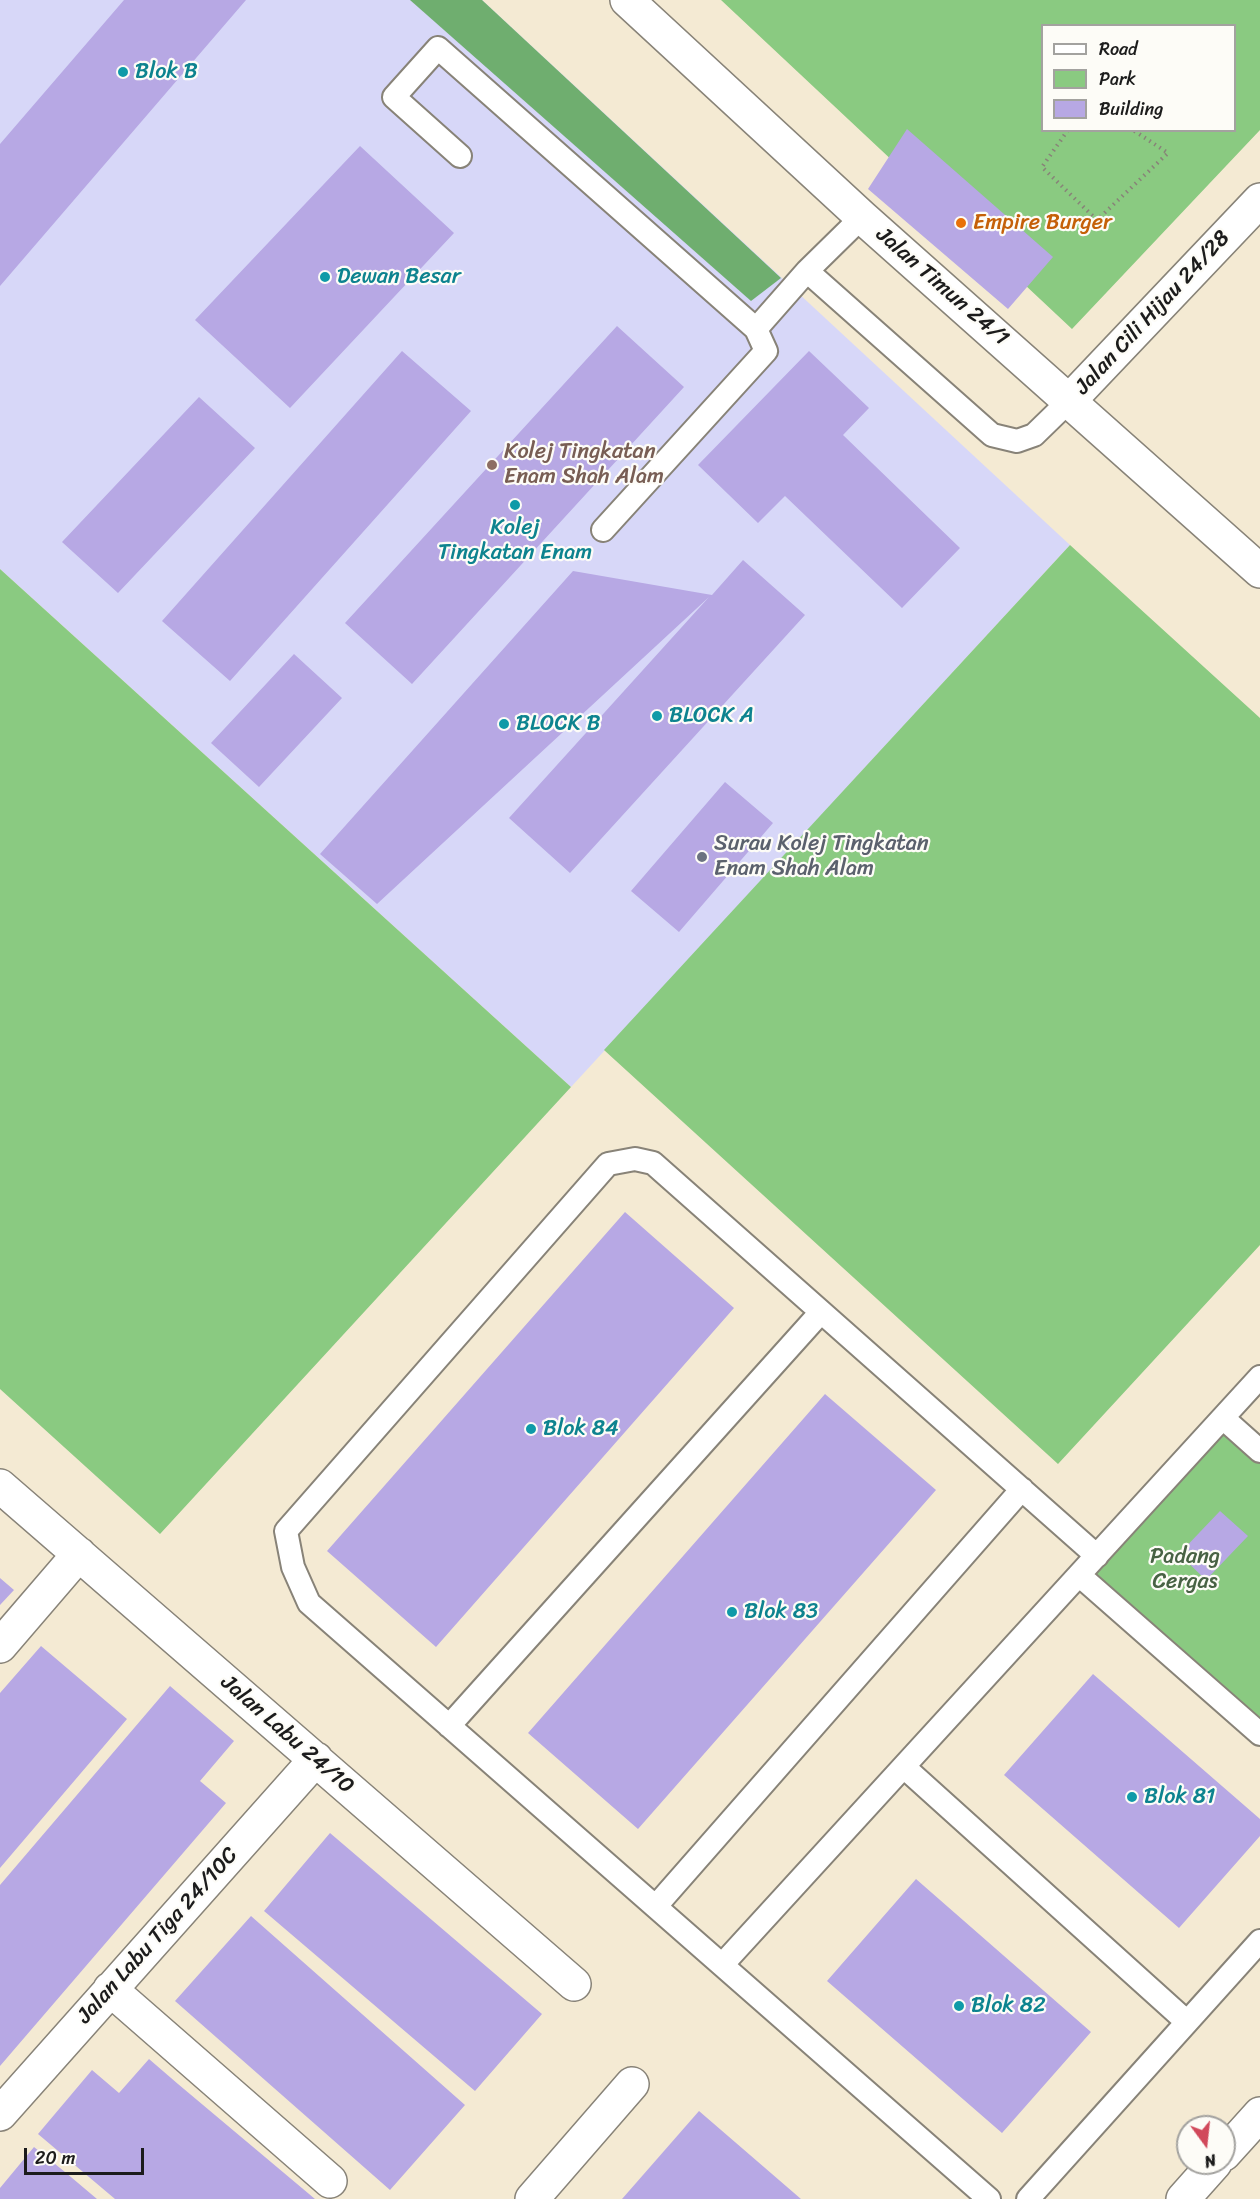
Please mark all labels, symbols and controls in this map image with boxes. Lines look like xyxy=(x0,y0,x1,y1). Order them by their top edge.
legend xyxy=(1041,24,1236,132)
text: Road xyxy=(1099,33,1138,65)
place label: Blok B xyxy=(135,59,198,85)
text: Park xyxy=(1099,63,1136,95)
marker: Blok B xyxy=(116,65,130,79)
text: Building xyxy=(1099,93,1163,125)
place label: Empire Burger xyxy=(973,210,1112,236)
marker: Empire Burger xyxy=(954,216,968,230)
street label: Jalan Timun 24/1 xyxy=(870,222,1014,352)
street label: Jalan Cili Hijau 24/28 xyxy=(1070,225,1236,401)
place label: Dewan Besar xyxy=(337,264,461,290)
marker: Dewan Besar xyxy=(318,270,332,284)
place label: Kolej Tingkatan Enam Shah Alam xyxy=(504,439,664,490)
marker: Kolej Tingkatan Enam Shah Alam xyxy=(485,458,499,472)
marker: Kolej Tingkatan Enam xyxy=(508,498,522,512)
place label: Kolej Tingkatan Enam xyxy=(438,515,592,566)
place label: BLOCK A xyxy=(669,703,754,729)
marker: BLOCK A xyxy=(650,709,664,723)
place label: BLOCK B xyxy=(516,711,600,737)
marker: BLOCK B xyxy=(497,717,511,731)
place label: Surau Kolej Tingkatan Enam Shah Alam xyxy=(714,831,929,882)
marker: Surau Kolej Tingkatan Enam Shah Alam xyxy=(695,850,709,864)
place label: Blok 84 xyxy=(543,1416,619,1442)
marker: Blok 84 xyxy=(524,1422,538,1436)
park label: Padang Cergas xyxy=(1150,1544,1220,1596)
place label: Blok 83 xyxy=(744,1599,818,1625)
marker: Blok 83 xyxy=(725,1605,739,1619)
street label: Jalan Labu 24/10 xyxy=(215,1670,359,1800)
place label: Blok 81 xyxy=(1144,1784,1215,1810)
marker: Blok 81 xyxy=(1125,1790,1139,1804)
street label: Jalan Labu Tiga 24/10C xyxy=(72,1843,244,2029)
place label: Blok 82 xyxy=(971,1993,1046,2019)
marker: Blok 82 xyxy=(952,1999,966,2013)
north arrow xyxy=(1176,2115,1236,2175)
scale bar xyxy=(27,2136,147,2174)
text: 20 m xyxy=(35,2142,75,2174)
text: N xyxy=(1201,2145,1219,2176)

